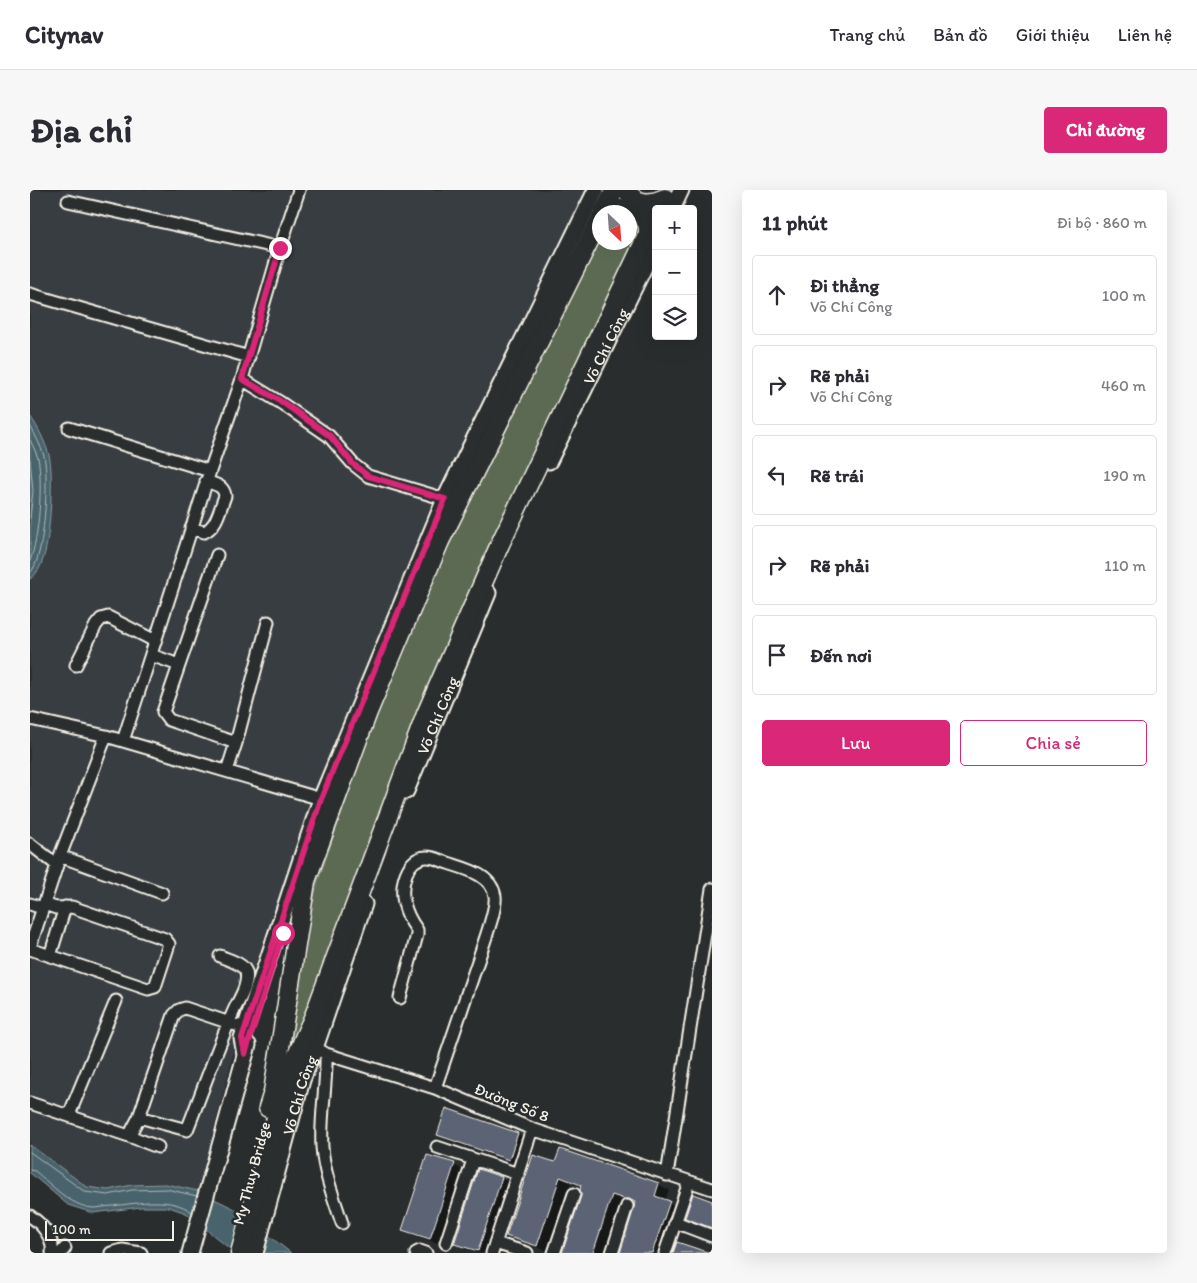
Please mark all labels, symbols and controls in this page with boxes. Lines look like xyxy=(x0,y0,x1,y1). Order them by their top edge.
text: Citynav xyxy=(25,20,103,49)
text: Trang chủ xyxy=(829,24,905,46)
text: Bản đồ xyxy=(933,24,988,46)
text: Giới thiệu xyxy=(1016,24,1090,46)
text: Liên hệ xyxy=(1118,24,1172,46)
button: Chỉ đường xyxy=(1044,107,1167,153)
text: Địa chỉ xyxy=(30,109,132,151)
north arrow xyxy=(592,205,637,250)
map controls xyxy=(652,205,697,340)
button: + xyxy=(652,205,697,250)
text: 11 phút xyxy=(762,210,828,235)
text: Đi bộ · 860 m xyxy=(1057,213,1147,232)
route end xyxy=(269,237,292,260)
button: − xyxy=(652,250,697,295)
text: Đi thẳng xyxy=(810,274,879,297)
icon: ahead xyxy=(763,281,791,309)
text: 100 m xyxy=(1102,286,1146,305)
button: layers xyxy=(652,295,697,340)
text: Võ Chí Công xyxy=(810,297,892,316)
street label: Võ Chí Công xyxy=(579,304,633,388)
text: Rẽ phải xyxy=(810,364,869,387)
icon: right xyxy=(763,371,791,399)
text: 460 m xyxy=(1101,376,1146,395)
text: Võ Chí Công xyxy=(810,387,892,406)
icon: left xyxy=(763,461,791,489)
text: Rẽ trái xyxy=(810,464,864,487)
text: 190 m xyxy=(1103,466,1146,485)
icon: right xyxy=(763,551,791,579)
text: Rẽ phải xyxy=(810,554,869,577)
text: 110 m xyxy=(1104,556,1146,575)
icon: arrive xyxy=(763,641,791,669)
text: Đến nơi xyxy=(810,644,872,667)
street label: Võ Chí Công xyxy=(413,673,463,757)
button: Lưu xyxy=(762,720,950,766)
button: Chia sẻ xyxy=(960,720,1147,766)
route start xyxy=(272,922,295,945)
street label: Võ Chí Công xyxy=(279,1052,321,1137)
street label: Đường Số 8 xyxy=(472,1079,552,1126)
street label: My Thuy Bridge xyxy=(229,1119,274,1227)
scale bar xyxy=(45,1218,174,1241)
text: 100 m xyxy=(52,1221,91,1238)

